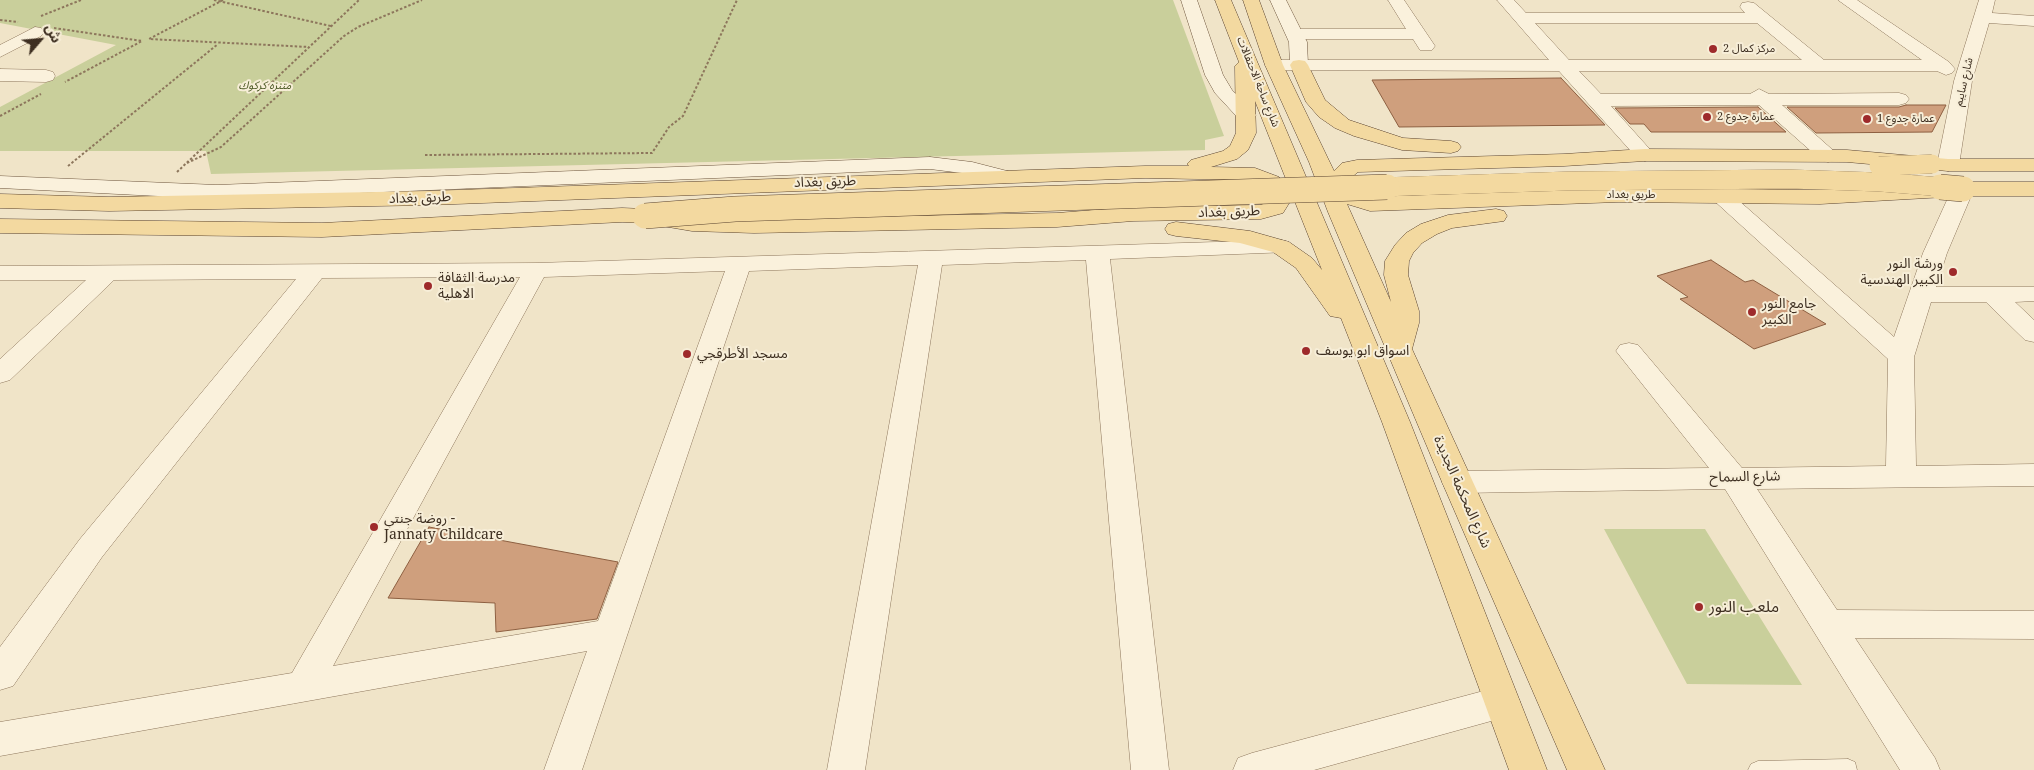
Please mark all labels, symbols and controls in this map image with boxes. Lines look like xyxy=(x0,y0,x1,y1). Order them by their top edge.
north arrow xyxy=(15,15,65,65)
text: ش xyxy=(41,20,67,46)
street label: شارع ساحة الاحتفالات xyxy=(1234,35,1282,129)
place label: مركز كمال 2 xyxy=(1723,42,1775,56)
marker: مركز كمال 2 xyxy=(1707,43,1719,55)
street label: شارع سايبم xyxy=(1952,56,1976,108)
park label: متنزه كركوك xyxy=(239,79,291,93)
place label: عمارة جدوع 2 xyxy=(1717,110,1775,124)
marker: عمارة جدوع 2 xyxy=(1701,111,1713,123)
place label: عمارة جدوع 1 xyxy=(1877,112,1935,126)
marker: عمارة جدوع 1 xyxy=(1861,113,1873,125)
street label: طريق بغداد xyxy=(794,173,856,191)
street label: طريق بغداد xyxy=(1607,188,1655,202)
street label: طريق بغداد xyxy=(389,189,451,207)
street label: طريق بغداد xyxy=(1198,203,1260,221)
place label: ورشة النور الكبير الهندسية xyxy=(1860,256,1943,288)
marker: ورشة النور الكبير الهندسية xyxy=(1947,266,1959,278)
place label: مدرسة الثقافة الاهلية xyxy=(438,270,515,302)
marker: مدرسة الثقافة الاهلية xyxy=(422,280,434,292)
place label: جامع النور الكبير xyxy=(1762,296,1816,328)
marker: جامع النور الكبير xyxy=(1746,306,1758,318)
place label: اسواق ابو يوسف xyxy=(1316,343,1409,359)
marker: اسواق ابو يوسف xyxy=(1300,345,1312,357)
place label: مسجد الأطرقجي xyxy=(697,346,788,362)
marker: مسجد الأطرقجي xyxy=(681,348,693,360)
street label: شارع المحكمة الجديدة xyxy=(1430,433,1494,551)
street label: شارع السماح xyxy=(1709,468,1781,486)
place label: روضة جنتي - Jannaty Childcare xyxy=(384,511,503,544)
marker: روضة جنتي - Jannaty Childcare xyxy=(368,521,380,533)
place label: ملعب النور xyxy=(1709,597,1779,617)
marker: ملعب النور xyxy=(1693,601,1705,613)

